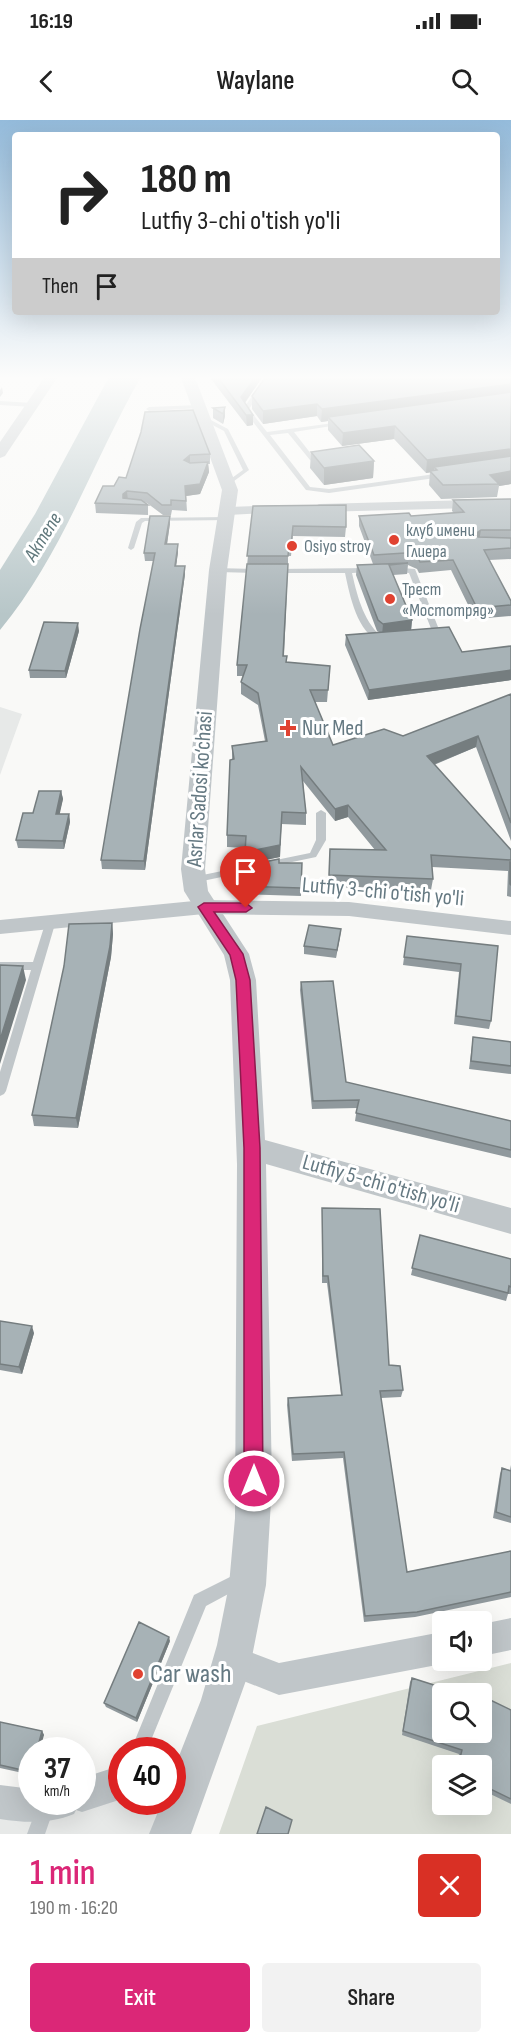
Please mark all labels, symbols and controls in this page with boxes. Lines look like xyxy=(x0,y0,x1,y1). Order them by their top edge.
text: 16:19 xyxy=(30,8,73,35)
icon: back xyxy=(30,65,63,98)
text: Waylane xyxy=(216,65,295,97)
icon: search xyxy=(448,65,481,98)
text: 180 m xyxy=(141,154,232,205)
icon: right xyxy=(42,156,120,234)
text: Lutfiy 3-chi o'tish yo'li xyxy=(141,205,340,237)
icon: arrive xyxy=(90,270,123,303)
text: Then xyxy=(42,273,78,300)
water label: Актепе xyxy=(18,508,67,567)
place label: клуб имени Глиера xyxy=(406,520,475,562)
marker: клуб имени Глиера xyxy=(387,533,401,547)
place label: Osiyo stroy xyxy=(304,536,371,557)
marker: Osiyo stroy xyxy=(285,539,299,553)
place label: Трест «Мостотряд» xyxy=(402,579,494,621)
marker: Трест «Мостотряд» xyxy=(383,592,397,606)
street label: Asrlar Sadosi ko‘chasi xyxy=(181,710,219,869)
place label: Nur Med xyxy=(302,715,363,742)
marker: Nur Med xyxy=(279,719,297,737)
pin xyxy=(220,846,271,908)
icon: arrive xyxy=(229,855,262,888)
street label: Lutfiy 3-chi o'tish yo'li xyxy=(301,871,465,913)
street label: Lutfiy 5-chi o'tish yo'li xyxy=(299,1149,463,1219)
position arrow xyxy=(222,1449,286,1513)
map controls xyxy=(432,1611,492,1815)
button: sound xyxy=(432,1611,492,1671)
place label: Car wash xyxy=(150,1658,232,1690)
marker: Car wash xyxy=(131,1667,145,1681)
button: search xyxy=(432,1683,492,1743)
speed limit sign: 40 xyxy=(108,1737,186,1815)
text: 37 xyxy=(44,1751,70,1787)
button: layers xyxy=(432,1755,492,1815)
text: km/h xyxy=(44,1782,70,1801)
text: 1 min xyxy=(30,1852,95,1895)
button: close xyxy=(418,1854,481,1917)
text: 190 m · 16:20 xyxy=(30,1896,118,1920)
button: Exit xyxy=(30,1963,250,2032)
button: Share xyxy=(262,1963,481,2032)

